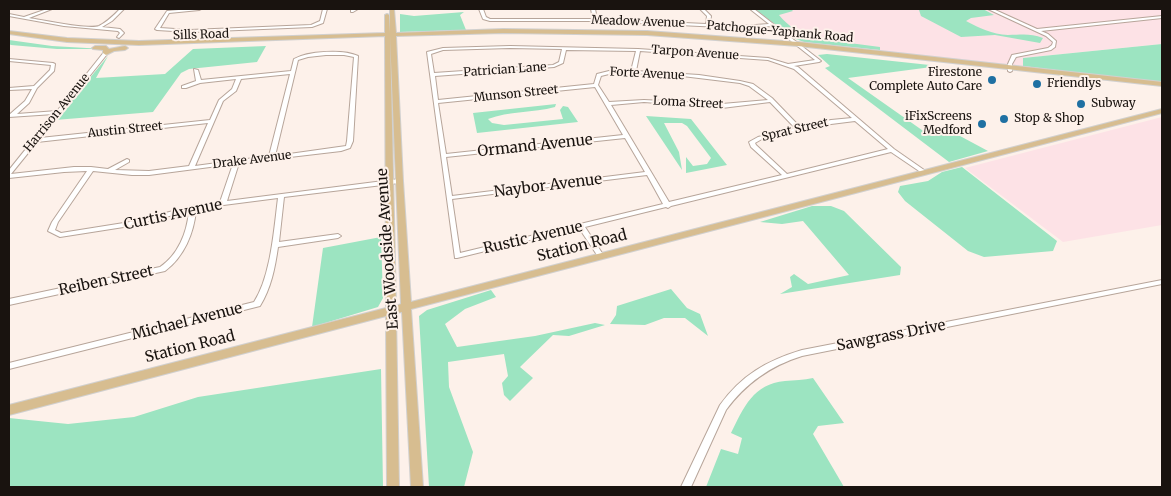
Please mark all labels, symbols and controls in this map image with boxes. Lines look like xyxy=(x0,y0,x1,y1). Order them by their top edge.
street label: Meadow Avenue xyxy=(591,13,685,31)
street label: Patchogue-Yaphank Road xyxy=(706,18,854,46)
street label: Sills Road xyxy=(173,27,229,43)
street label: Tarpon Avenue xyxy=(651,43,739,63)
street label: Patrician Lane xyxy=(463,60,547,80)
street label: Forte Avenue xyxy=(609,65,685,83)
place label: Firestone Complete Auto Care xyxy=(869,66,982,94)
street label: Harrison Avenue xyxy=(21,71,93,155)
marker: Firestone Complete Auto Care xyxy=(986,74,998,86)
place label: Friendlys xyxy=(1047,77,1101,91)
marker: Friendlys xyxy=(1031,78,1043,90)
street label: Munson Street xyxy=(473,82,559,106)
street label: Loma Street xyxy=(653,94,723,112)
place label: Subway xyxy=(1091,97,1136,111)
marker: Subway xyxy=(1075,98,1087,110)
place label: iFixScreens Medford xyxy=(905,110,972,138)
place label: Stop & Shop xyxy=(1014,112,1084,126)
marker: Stop & Shop xyxy=(998,113,1010,125)
street label: Sprat Street xyxy=(760,115,830,145)
marker: iFixScreens Medford xyxy=(976,118,988,130)
street label: Austin Street xyxy=(87,119,163,141)
street label: Ormand Avenue xyxy=(477,131,593,161)
street label: Drake Avenue xyxy=(212,148,292,172)
street label: East Woodside Avenue xyxy=(373,168,403,330)
street label: Naybor Avenue xyxy=(493,170,603,202)
street label: Curtis Avenue xyxy=(122,196,224,234)
street label: Rustic Avenue xyxy=(482,218,584,258)
street label: Station Road xyxy=(535,226,629,266)
street label: Reiben Street xyxy=(57,262,155,300)
street label: Michael Avenue xyxy=(130,300,244,344)
street label: Sawgrass Drive xyxy=(835,317,947,355)
street label: Station Road xyxy=(143,327,237,367)

